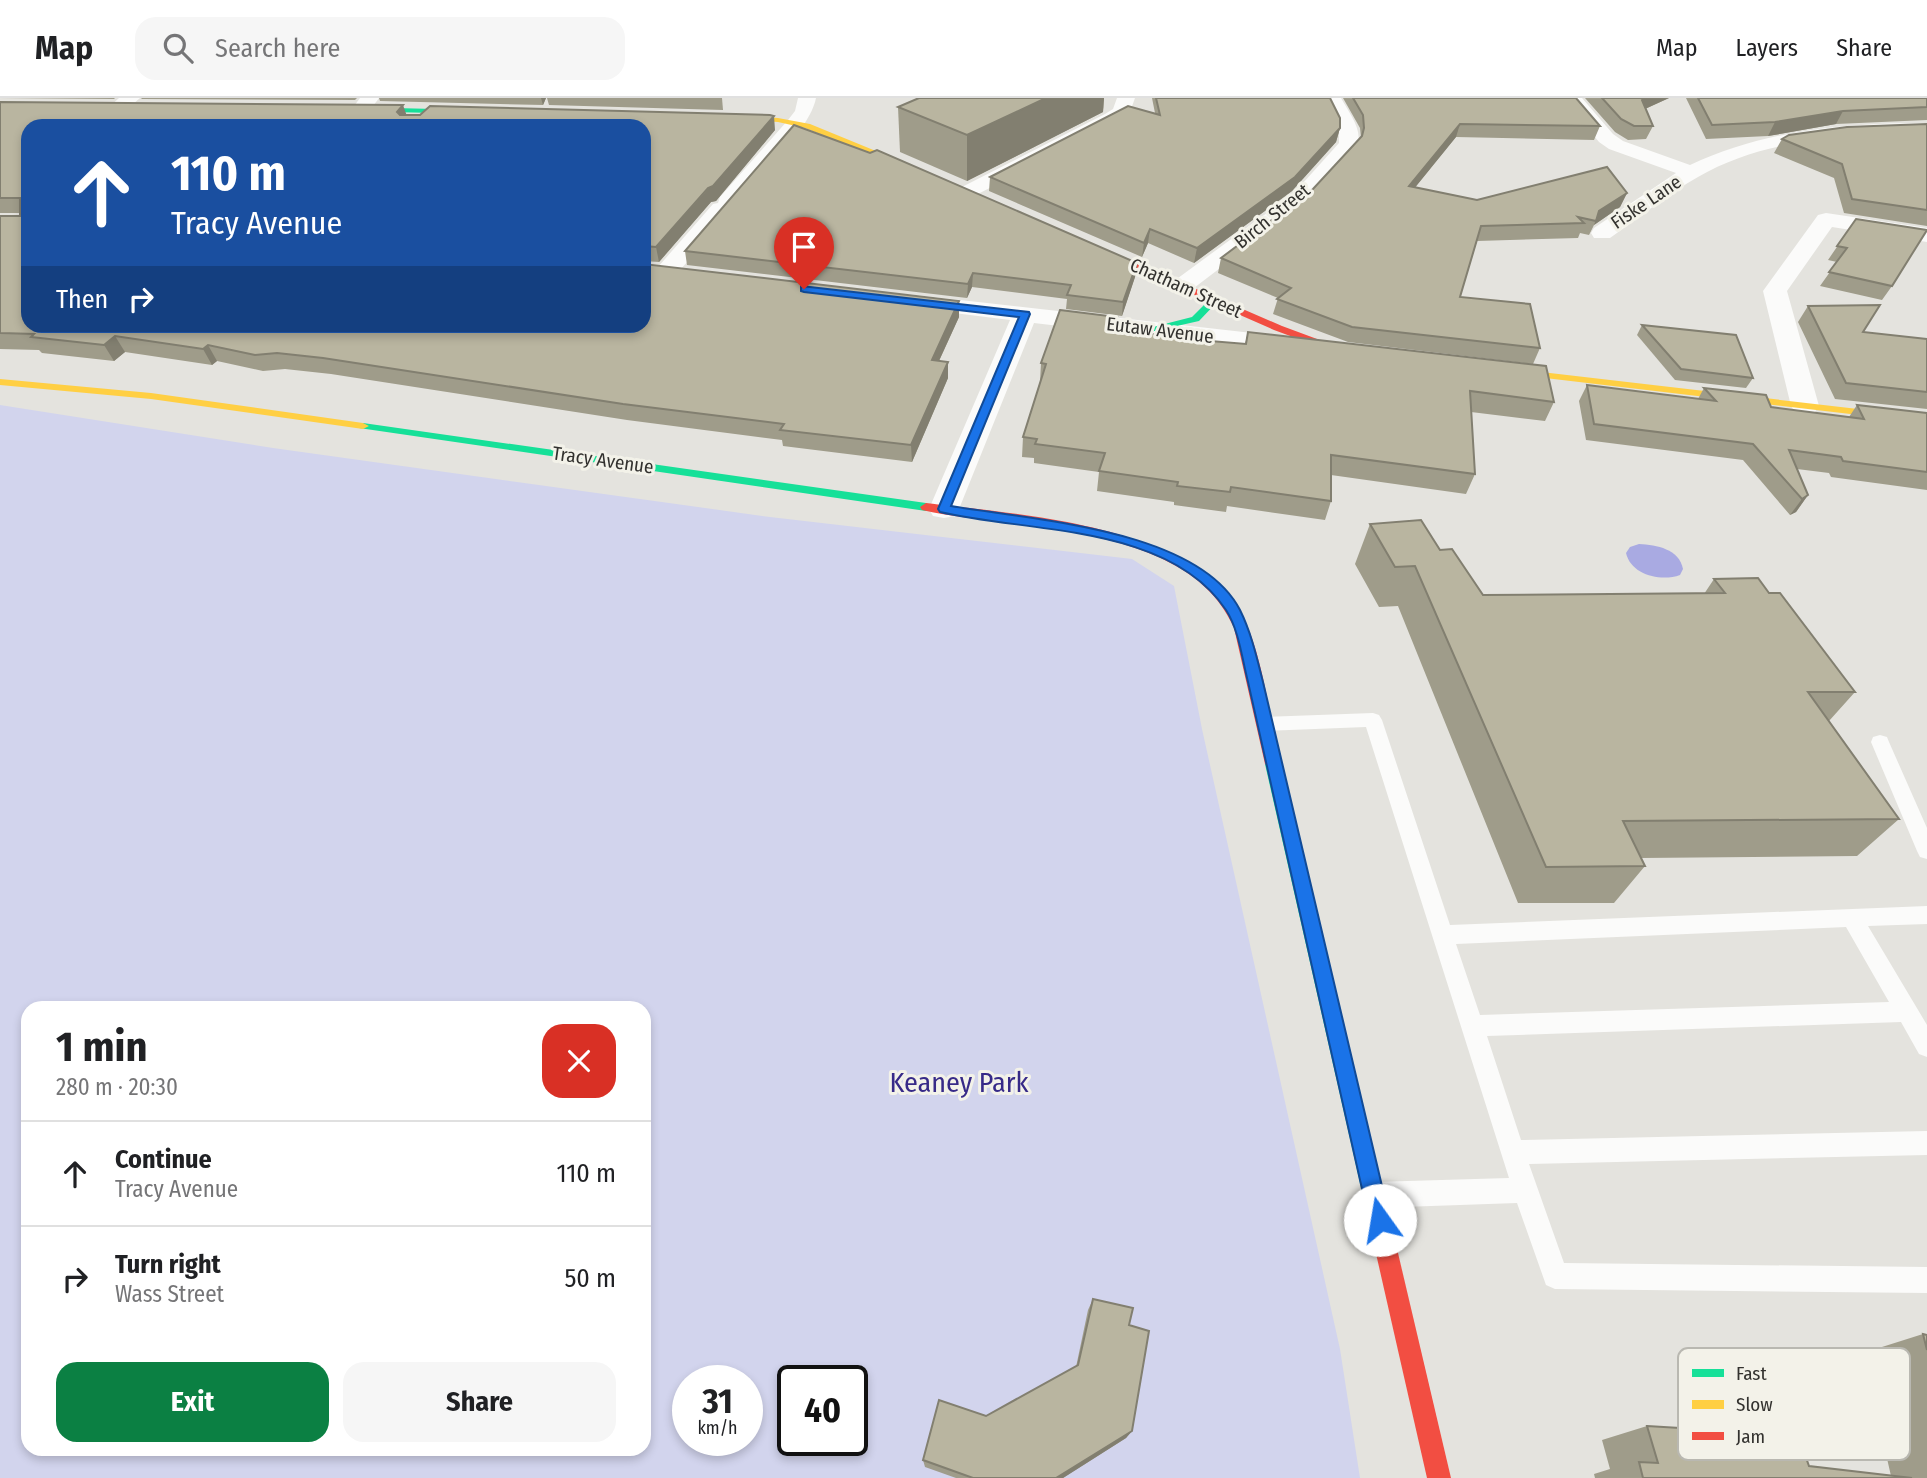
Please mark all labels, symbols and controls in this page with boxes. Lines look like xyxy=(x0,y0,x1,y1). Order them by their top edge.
search box xyxy=(135,17,625,80)
text: Map xyxy=(35,28,93,68)
icon: search xyxy=(159,29,197,67)
text: Search here xyxy=(215,33,340,64)
text: Map xyxy=(1656,34,1698,62)
text: Layers xyxy=(1736,34,1798,62)
text: Share xyxy=(1836,34,1892,62)
text: 110 m xyxy=(171,144,286,203)
icon: ahead xyxy=(56,147,147,238)
street label: Fiske Lane xyxy=(1606,170,1686,234)
street label: Birch Street xyxy=(1230,178,1315,253)
text: Tracy Avenue xyxy=(171,204,342,242)
pin xyxy=(774,217,834,289)
icon: arrive xyxy=(785,228,823,266)
street label: Chatham Street xyxy=(1126,253,1246,323)
icon: right xyxy=(122,280,160,318)
text: Then xyxy=(56,284,108,315)
street label: Eutaw Avenue xyxy=(1105,312,1215,348)
street label: Tracy Avenue xyxy=(551,442,655,478)
text: 1 min xyxy=(56,1022,147,1072)
button: close xyxy=(542,1024,616,1098)
park label: Keaney Park xyxy=(890,1066,1029,1099)
text: 280 m · 20:30 xyxy=(56,1073,178,1101)
text: Continue xyxy=(115,1144,212,1175)
icon: ahead xyxy=(56,1155,94,1193)
text: 110 m xyxy=(556,1158,616,1189)
text: Tracy Avenue xyxy=(115,1175,238,1203)
position arrow xyxy=(1343,1183,1417,1257)
text: Turn right xyxy=(115,1249,221,1280)
icon: right xyxy=(56,1260,94,1298)
text: 50 m xyxy=(564,1263,616,1294)
text: Wass Street xyxy=(115,1280,224,1308)
legend xyxy=(1678,1348,1910,1460)
button: Exit xyxy=(56,1362,329,1442)
button: Share xyxy=(343,1362,616,1442)
text: Fast xyxy=(1736,1362,1767,1385)
speed limit sign: 40 xyxy=(777,1365,868,1456)
text: 31 xyxy=(702,1380,733,1422)
text: Slow xyxy=(1736,1393,1773,1416)
text: km/h xyxy=(697,1417,738,1439)
text: Jam xyxy=(1736,1425,1765,1448)

